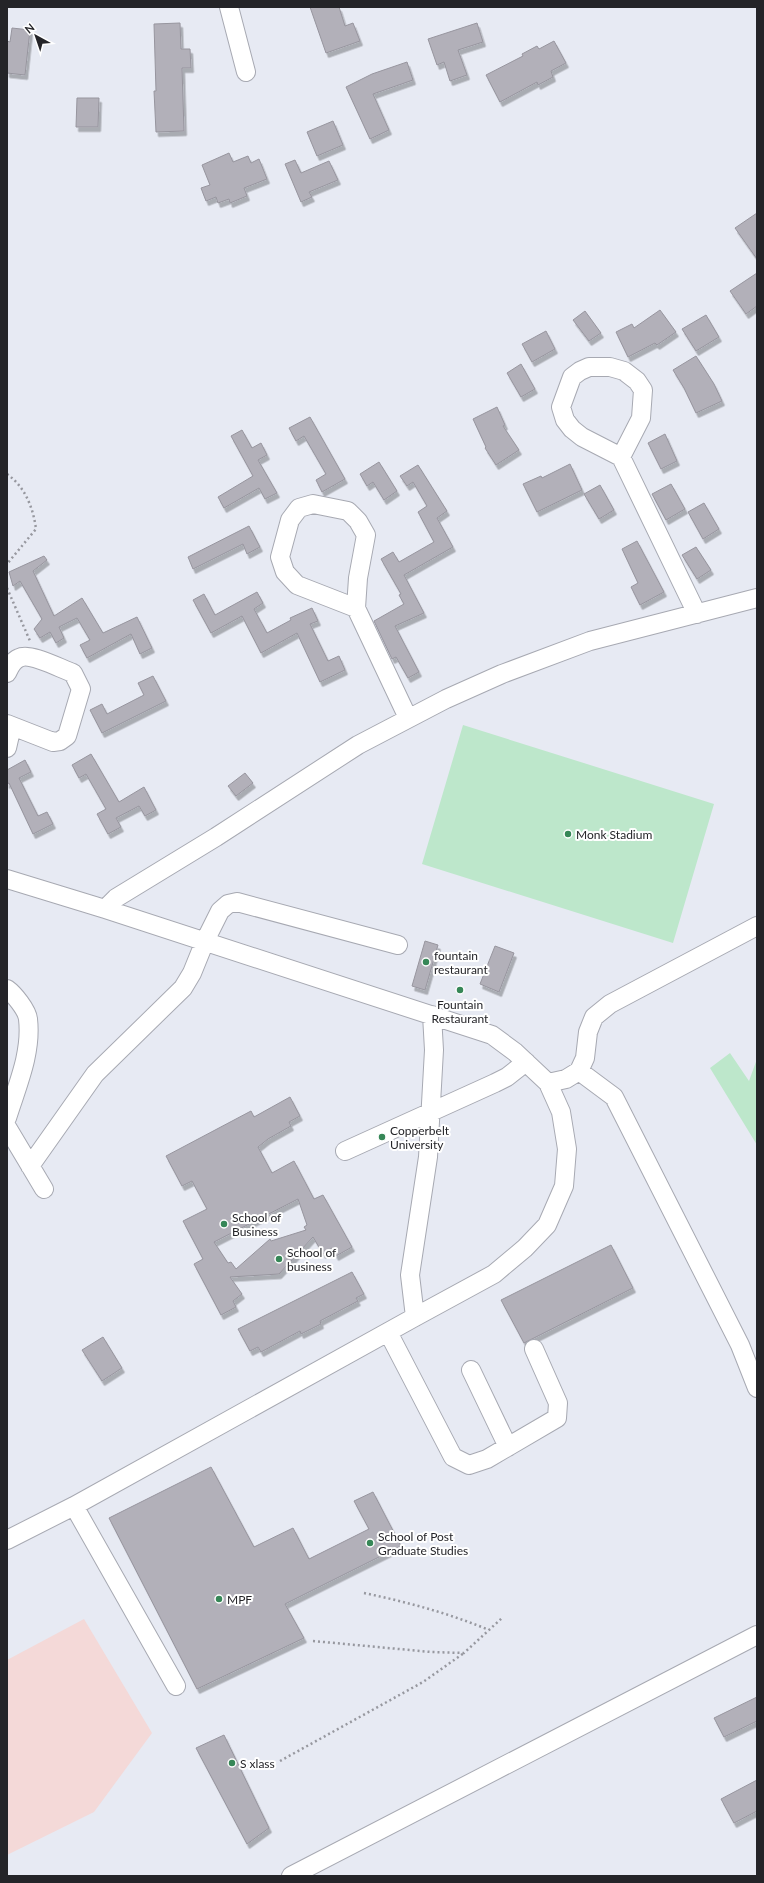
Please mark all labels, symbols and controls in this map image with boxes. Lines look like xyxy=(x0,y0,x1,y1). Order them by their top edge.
north arrow xyxy=(16,16,56,56)
text: N xyxy=(22,20,37,36)
place label: Monk Stadium xyxy=(576,827,652,842)
marker: Monk Stadium xyxy=(563,829,573,839)
place label: fountain restaurant xyxy=(434,948,488,977)
marker: fountain restaurant xyxy=(421,957,431,967)
marker: Fountain Restaurant xyxy=(455,985,465,995)
place label: Fountain Restaurant xyxy=(432,997,489,1026)
place label: Copperbelt University xyxy=(390,1123,450,1152)
marker: Copperbelt University xyxy=(377,1132,387,1142)
place label: School of Business xyxy=(232,1210,282,1239)
marker: School of Business xyxy=(219,1219,229,1229)
place label: School of business xyxy=(287,1245,337,1274)
marker: School of business xyxy=(274,1254,284,1264)
place label: School of Post Graduate Studies xyxy=(378,1529,468,1558)
marker: School of Post Graduate Studies xyxy=(365,1538,375,1548)
place label: MPF xyxy=(227,1592,252,1607)
marker: MPF xyxy=(214,1594,224,1604)
place label: S xlass xyxy=(240,1756,275,1771)
marker: S xlass xyxy=(227,1758,237,1768)

